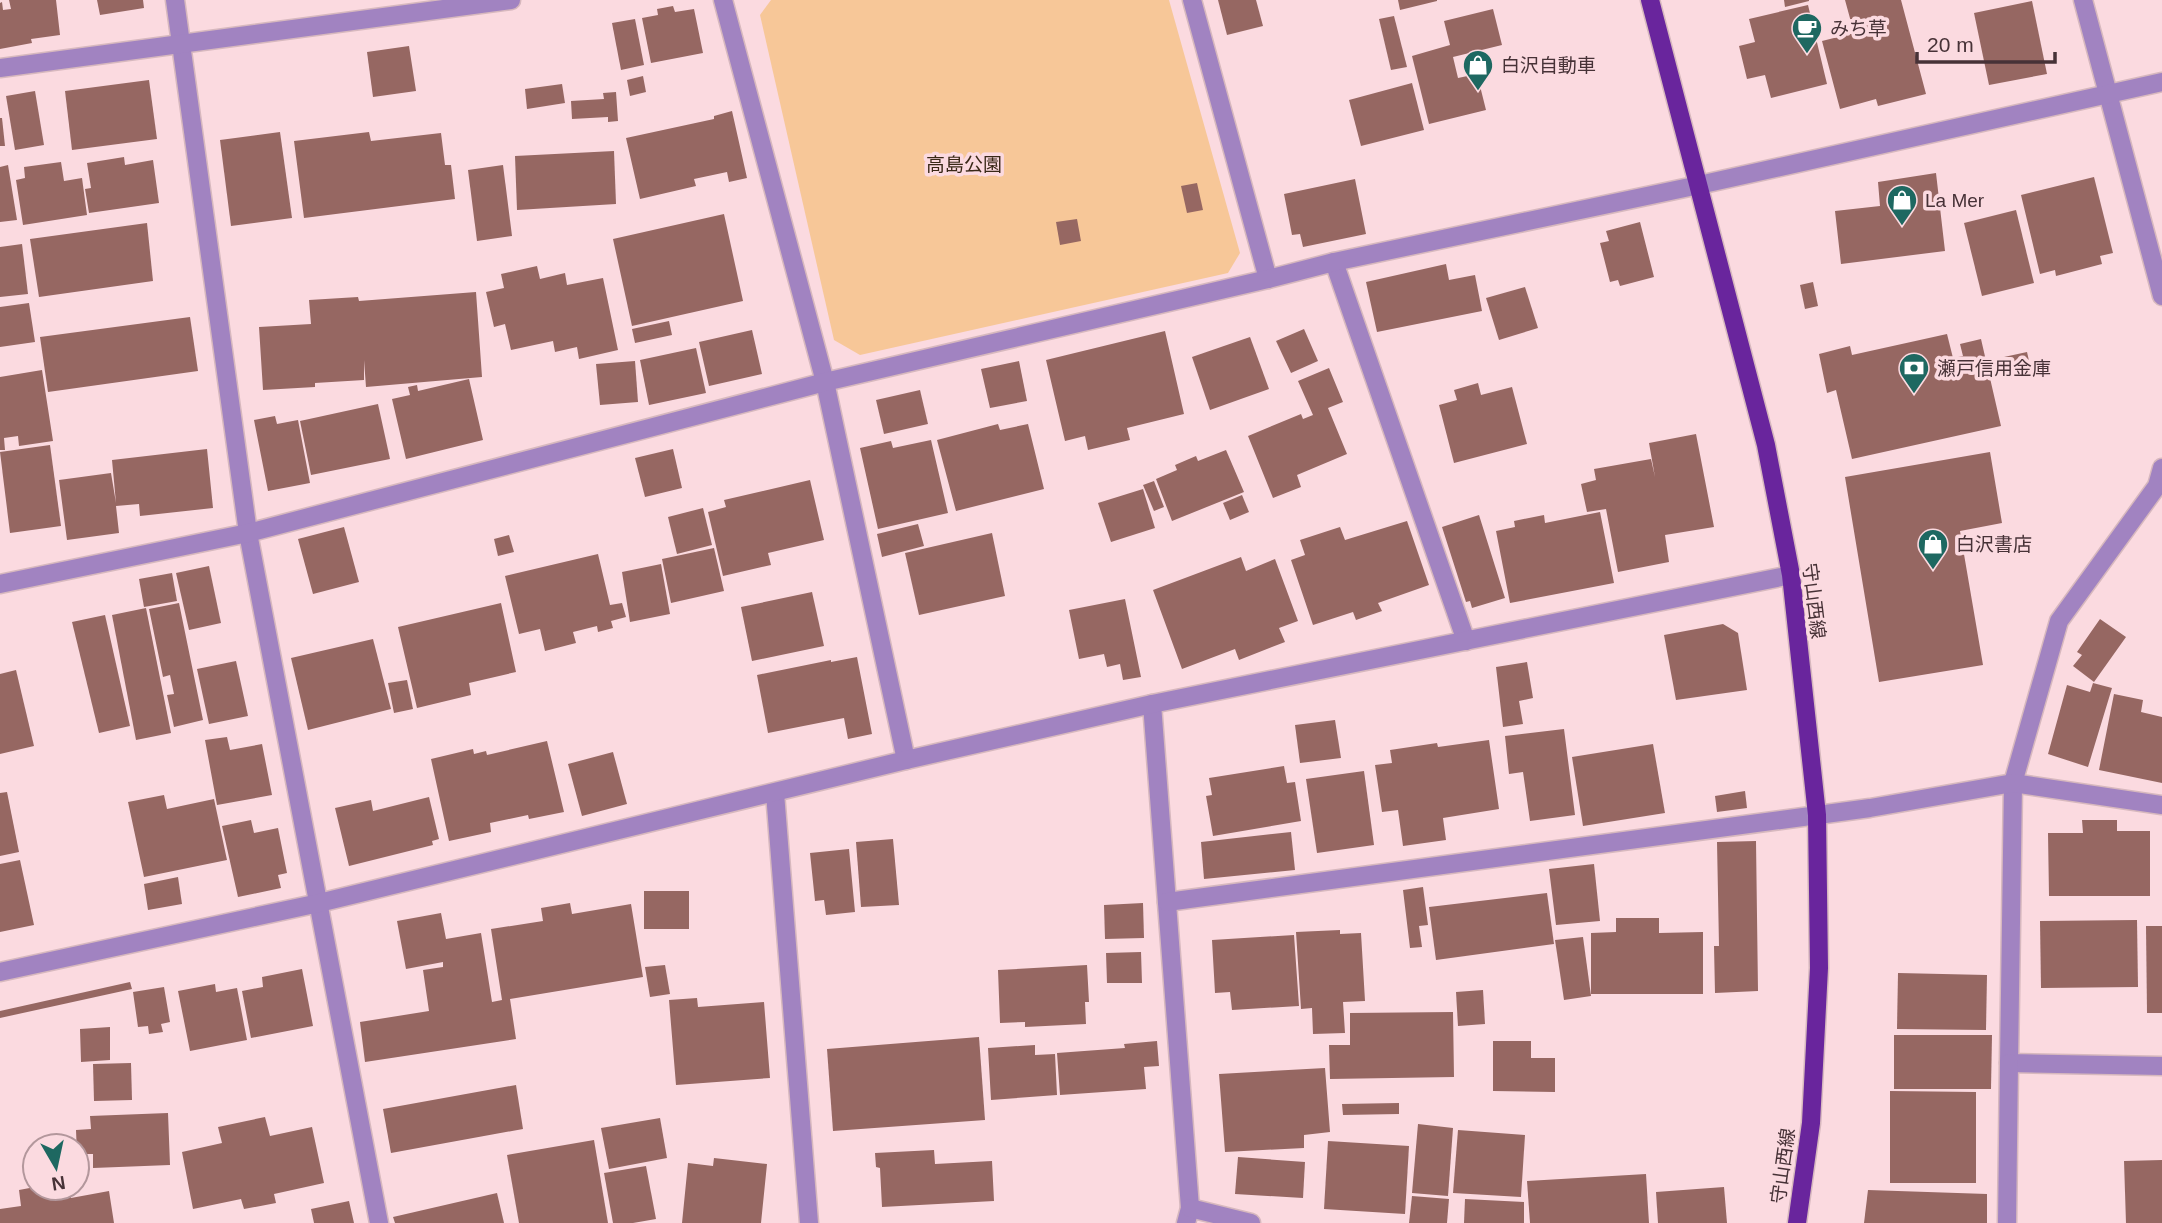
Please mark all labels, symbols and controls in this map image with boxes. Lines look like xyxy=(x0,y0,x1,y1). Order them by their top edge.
cafe icon: みち草 xyxy=(1790,11,1824,55)
place label: みち草 xyxy=(1830,18,1887,39)
scale bar xyxy=(1917,21,2055,65)
text: 20 m xyxy=(1927,33,1974,56)
shop icon: 白沢自動車 xyxy=(1461,48,1495,92)
place label: 白沢自動車 xyxy=(1501,55,1596,76)
park label: 高島公園 xyxy=(926,154,1002,175)
shop icon: La Mer xyxy=(1885,183,1919,227)
place label: La Mer xyxy=(1925,190,1985,211)
bank icon: 瀬戸信用金庫 xyxy=(1897,351,1931,395)
place label: 瀬戸信用金庫 xyxy=(1937,358,2051,379)
shop icon: 白沢書店 xyxy=(1916,527,1950,571)
place label: 白沢書店 xyxy=(1956,534,2032,555)
street label: 守山西線 xyxy=(1799,562,1829,640)
street label: 守山西線 xyxy=(1767,1127,1799,1205)
north arrow xyxy=(21,1132,91,1202)
text: N xyxy=(50,1172,67,1195)

